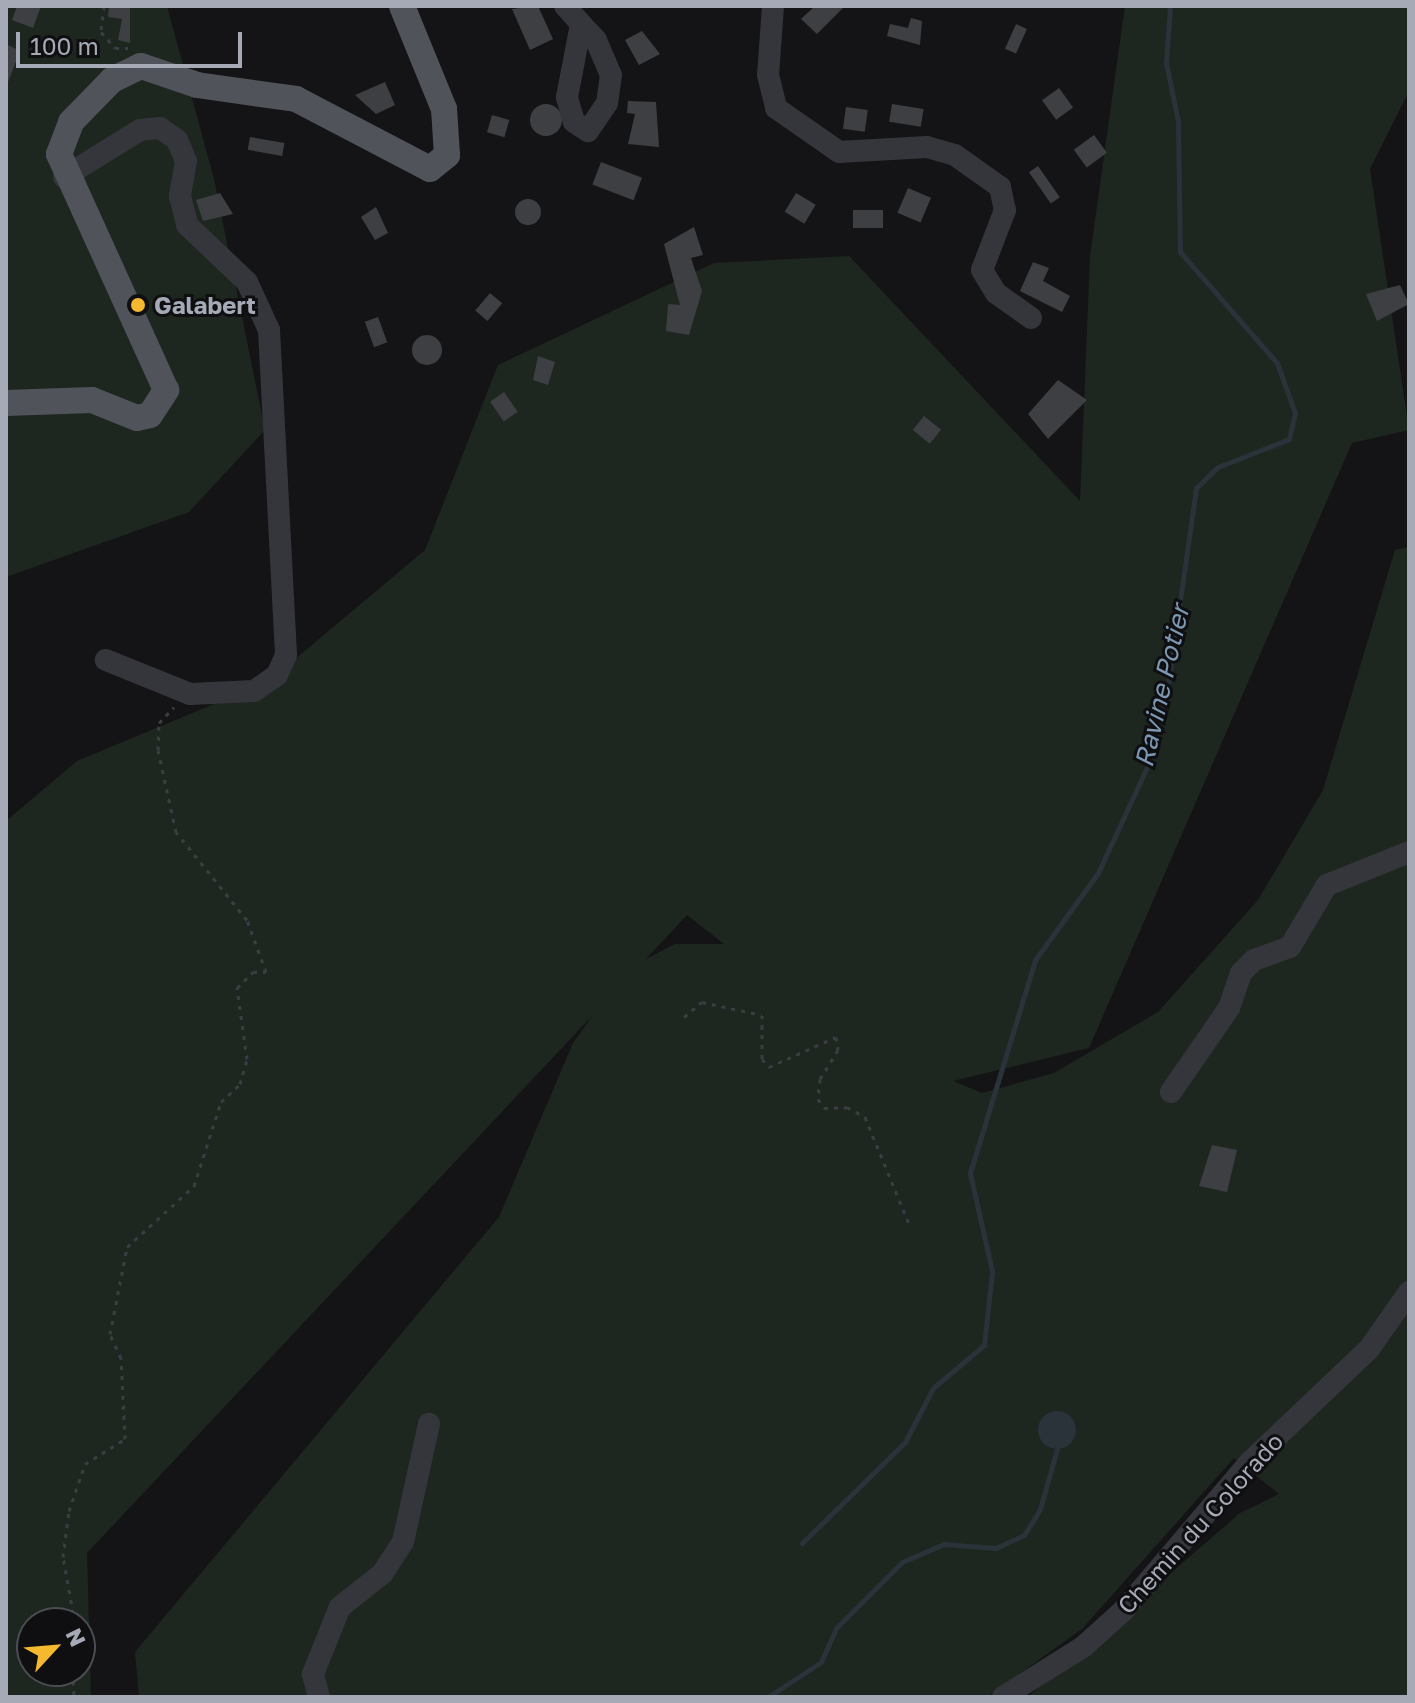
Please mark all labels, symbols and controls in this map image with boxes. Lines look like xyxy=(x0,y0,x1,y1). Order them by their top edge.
scale bar xyxy=(20,16,246,66)
text: 100 m xyxy=(30,31,99,60)
place label: Galabert xyxy=(154,291,256,319)
marker: Galabert xyxy=(129,296,147,314)
water label: Ravine Potier xyxy=(1128,602,1196,770)
street label: Chemin du Colorado xyxy=(1111,1427,1289,1619)
north arrow xyxy=(16,1607,96,1687)
text: N xyxy=(60,1624,92,1651)

